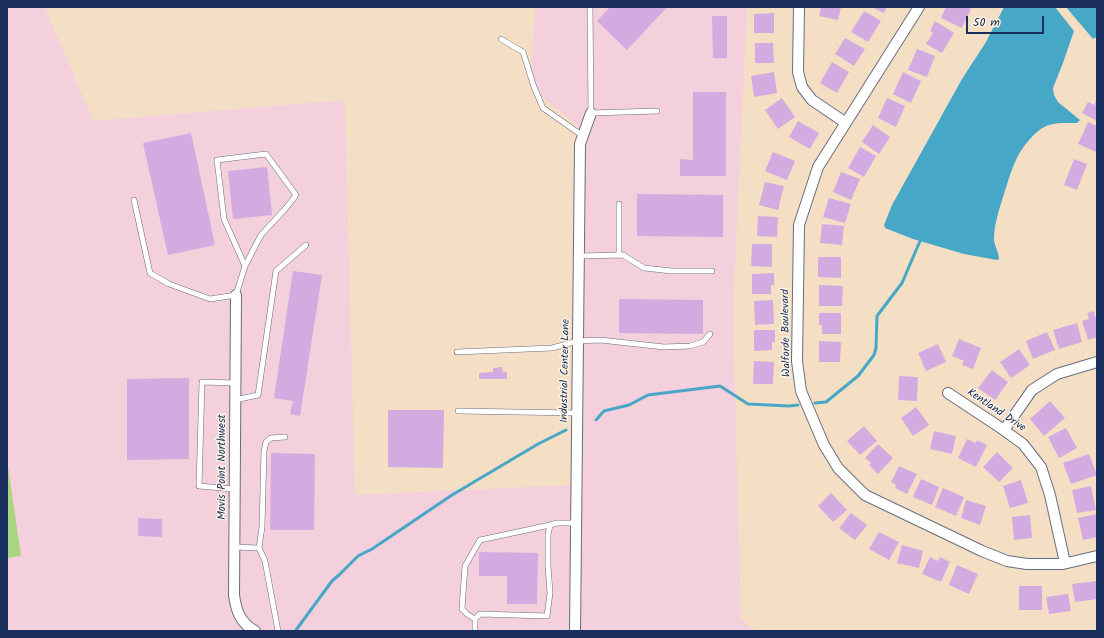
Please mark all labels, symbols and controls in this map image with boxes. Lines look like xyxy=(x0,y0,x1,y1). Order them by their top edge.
scale bar xyxy=(968,8,1046,34)
text: 50 m xyxy=(973,13,1000,32)
street label: Walforde Boulevard xyxy=(780,289,794,377)
street label: Industrial Center Lane xyxy=(558,319,574,423)
street label: Kentland Drive xyxy=(964,386,1028,436)
street label: Movis Point Northwest xyxy=(216,414,230,520)

